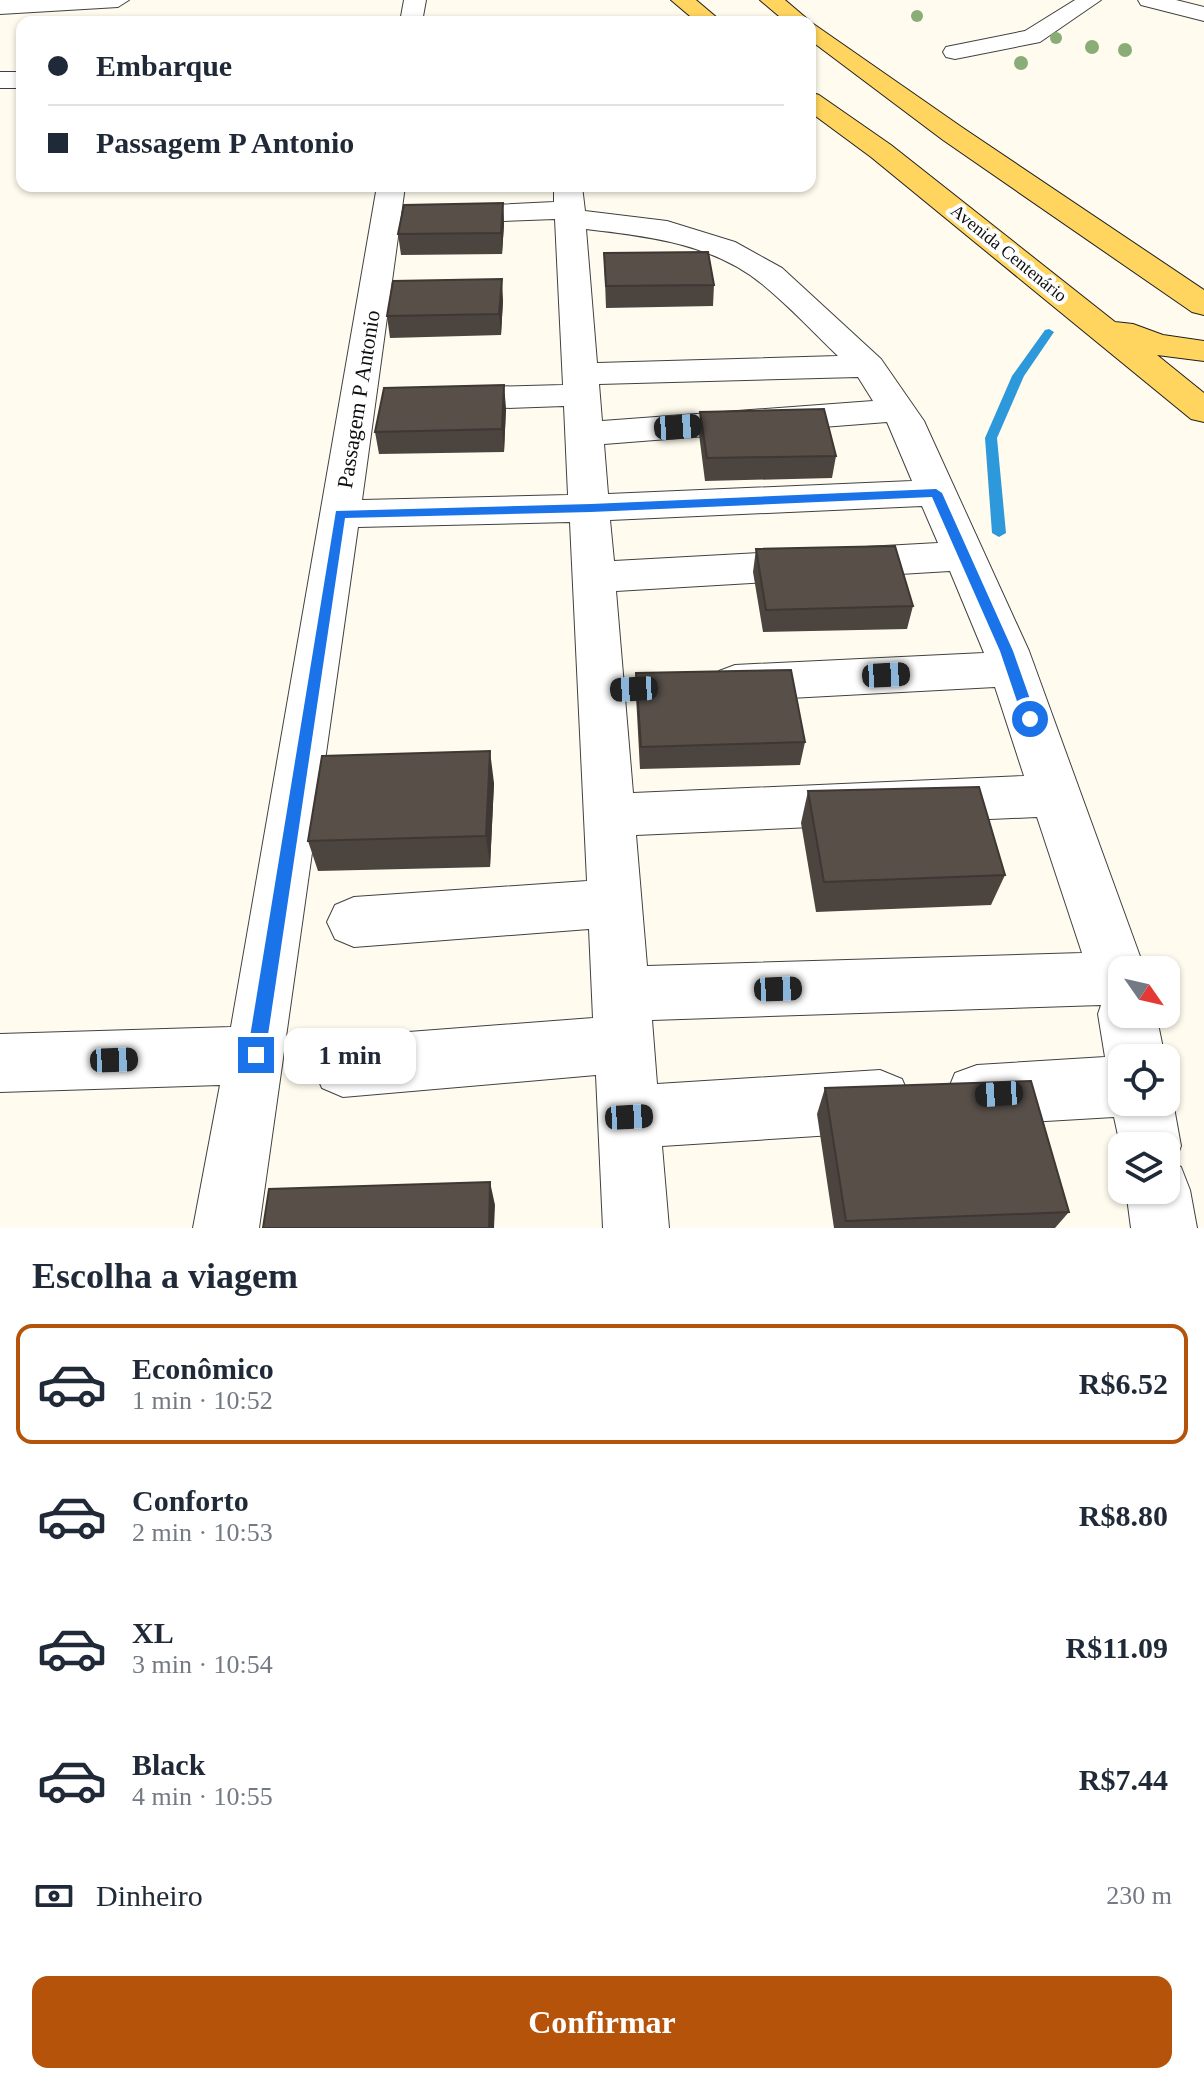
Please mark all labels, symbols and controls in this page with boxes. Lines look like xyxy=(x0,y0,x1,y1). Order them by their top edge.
text: Embarque xyxy=(96,49,232,82)
text: Passagem P Antonio xyxy=(96,126,354,159)
street label: Avenida Centenário xyxy=(947,200,1071,306)
street label: Passagem P Antonio xyxy=(332,308,385,490)
car xyxy=(653,413,703,441)
car xyxy=(861,662,911,688)
car xyxy=(609,676,659,702)
route start xyxy=(1012,701,1048,737)
north arrow xyxy=(1108,956,1180,1028)
map controls xyxy=(1108,956,1180,1204)
car xyxy=(754,976,802,1002)
callout: 1 min xyxy=(284,1027,416,1083)
route end xyxy=(238,1037,274,1073)
text: 1 min xyxy=(319,1041,381,1070)
button: locate xyxy=(1108,1044,1180,1116)
car xyxy=(90,1047,138,1073)
car xyxy=(974,1080,1024,1108)
car xyxy=(604,1104,654,1130)
button: layers xyxy=(1108,1132,1180,1204)
text: Escolha a viagem xyxy=(32,1256,298,1296)
icon: car xyxy=(36,1348,108,1420)
text: Econômico xyxy=(132,1352,274,1385)
text: R$6.52 xyxy=(1079,1367,1168,1400)
text: 1 min · 10:52 xyxy=(132,1386,273,1415)
icon: car xyxy=(36,1480,108,1552)
text: Conforto xyxy=(132,1484,249,1517)
text: R$8.80 xyxy=(1079,1499,1168,1532)
text: 2 min · 10:53 xyxy=(132,1518,273,1547)
icon: car xyxy=(36,1612,108,1684)
text: XL xyxy=(132,1616,174,1649)
text: R$11.09 xyxy=(1065,1631,1168,1664)
text: 3 min · 10:54 xyxy=(132,1650,273,1679)
icon: car xyxy=(36,1744,108,1816)
text: Black xyxy=(132,1748,205,1781)
text: R$7.44 xyxy=(1079,1763,1168,1796)
text: 4 min · 10:55 xyxy=(132,1782,273,1811)
icon: cash xyxy=(32,1874,76,1918)
text: Dinheiro xyxy=(96,1879,203,1912)
text: 230 m xyxy=(1106,1881,1172,1910)
button: Confirmar xyxy=(32,1976,1172,2068)

